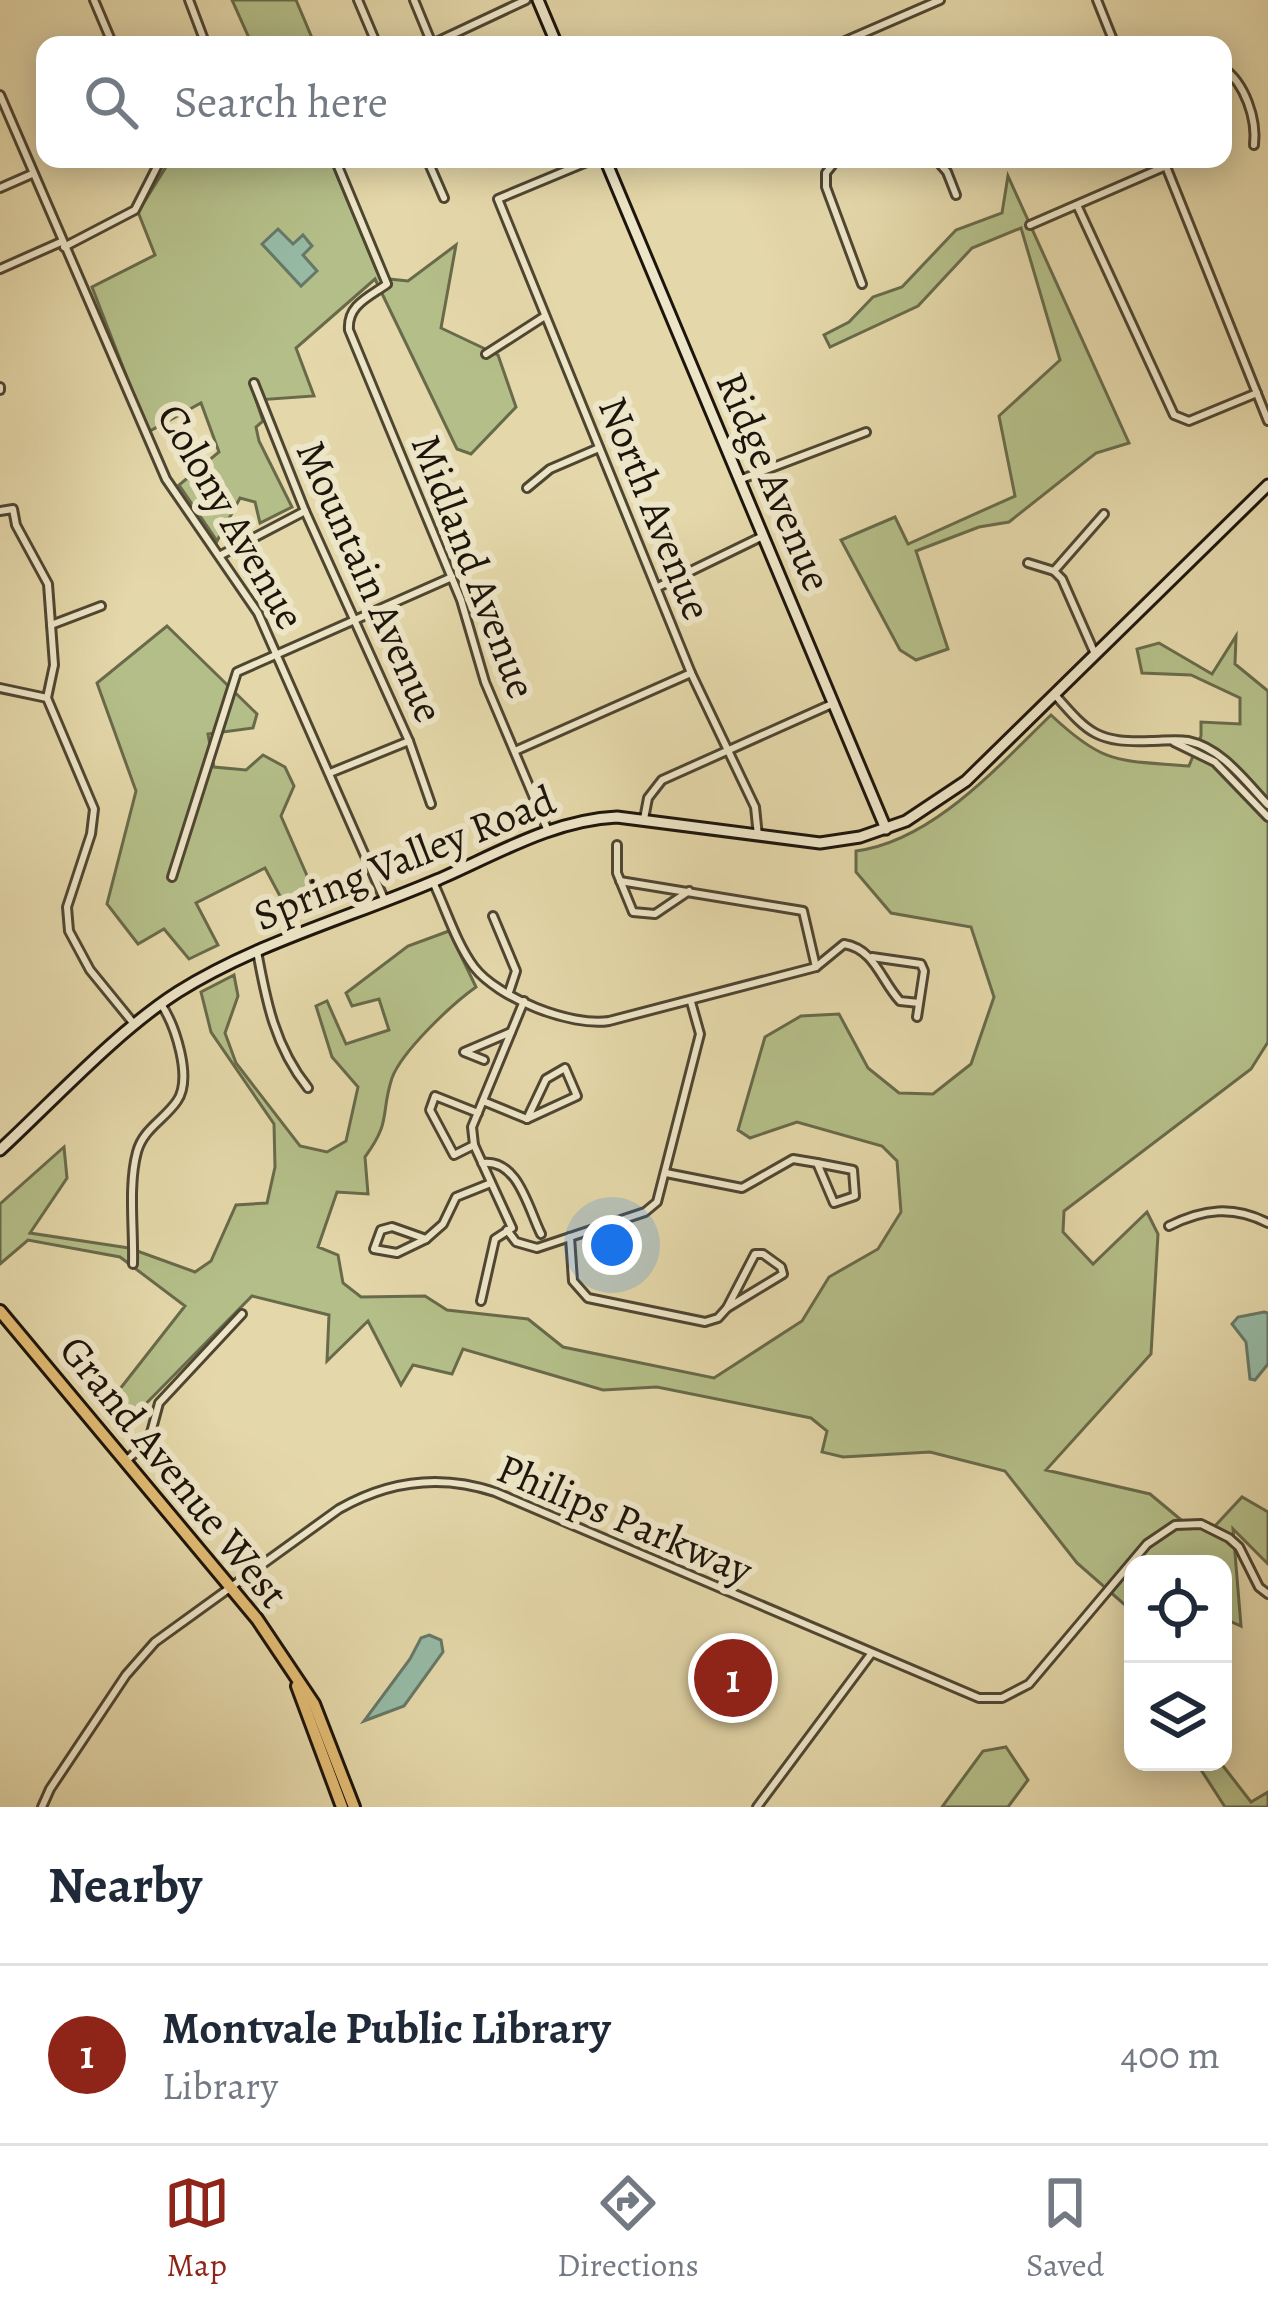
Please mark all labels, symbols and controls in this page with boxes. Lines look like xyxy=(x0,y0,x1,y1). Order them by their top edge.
search box xyxy=(36,36,1232,168)
icon: search xyxy=(78,69,144,135)
text: Search here xyxy=(174,71,388,133)
street label: Ridge Avenue xyxy=(703,363,846,600)
street label: North Avenue xyxy=(585,388,726,628)
street label: Colony Avenue xyxy=(144,393,319,640)
street label: Midland Avenue xyxy=(398,426,551,706)
street label: Mountain Avenue xyxy=(283,431,458,731)
street label: Spring Valley Road xyxy=(245,771,564,944)
your location xyxy=(582,1215,642,1275)
street label: Grand Avenue West xyxy=(47,1323,302,1620)
street label: Philips Parkway xyxy=(488,1439,762,1598)
map controls xyxy=(1124,1555,1232,1771)
button: locate xyxy=(1124,1555,1232,1663)
pin: 1 xyxy=(694,1633,772,1723)
button: layers xyxy=(1124,1663,1232,1771)
text: Nearby xyxy=(48,1850,202,1920)
text: Montvale Public Library xyxy=(162,1997,611,2059)
text: 1 xyxy=(80,2028,94,2081)
text: 400 m xyxy=(1121,2028,1220,2081)
text: Library xyxy=(162,2059,278,2112)
tab: Map xyxy=(164,2170,230,2287)
tab: Directions xyxy=(557,2170,699,2287)
tab: Saved xyxy=(1026,2170,1104,2287)

